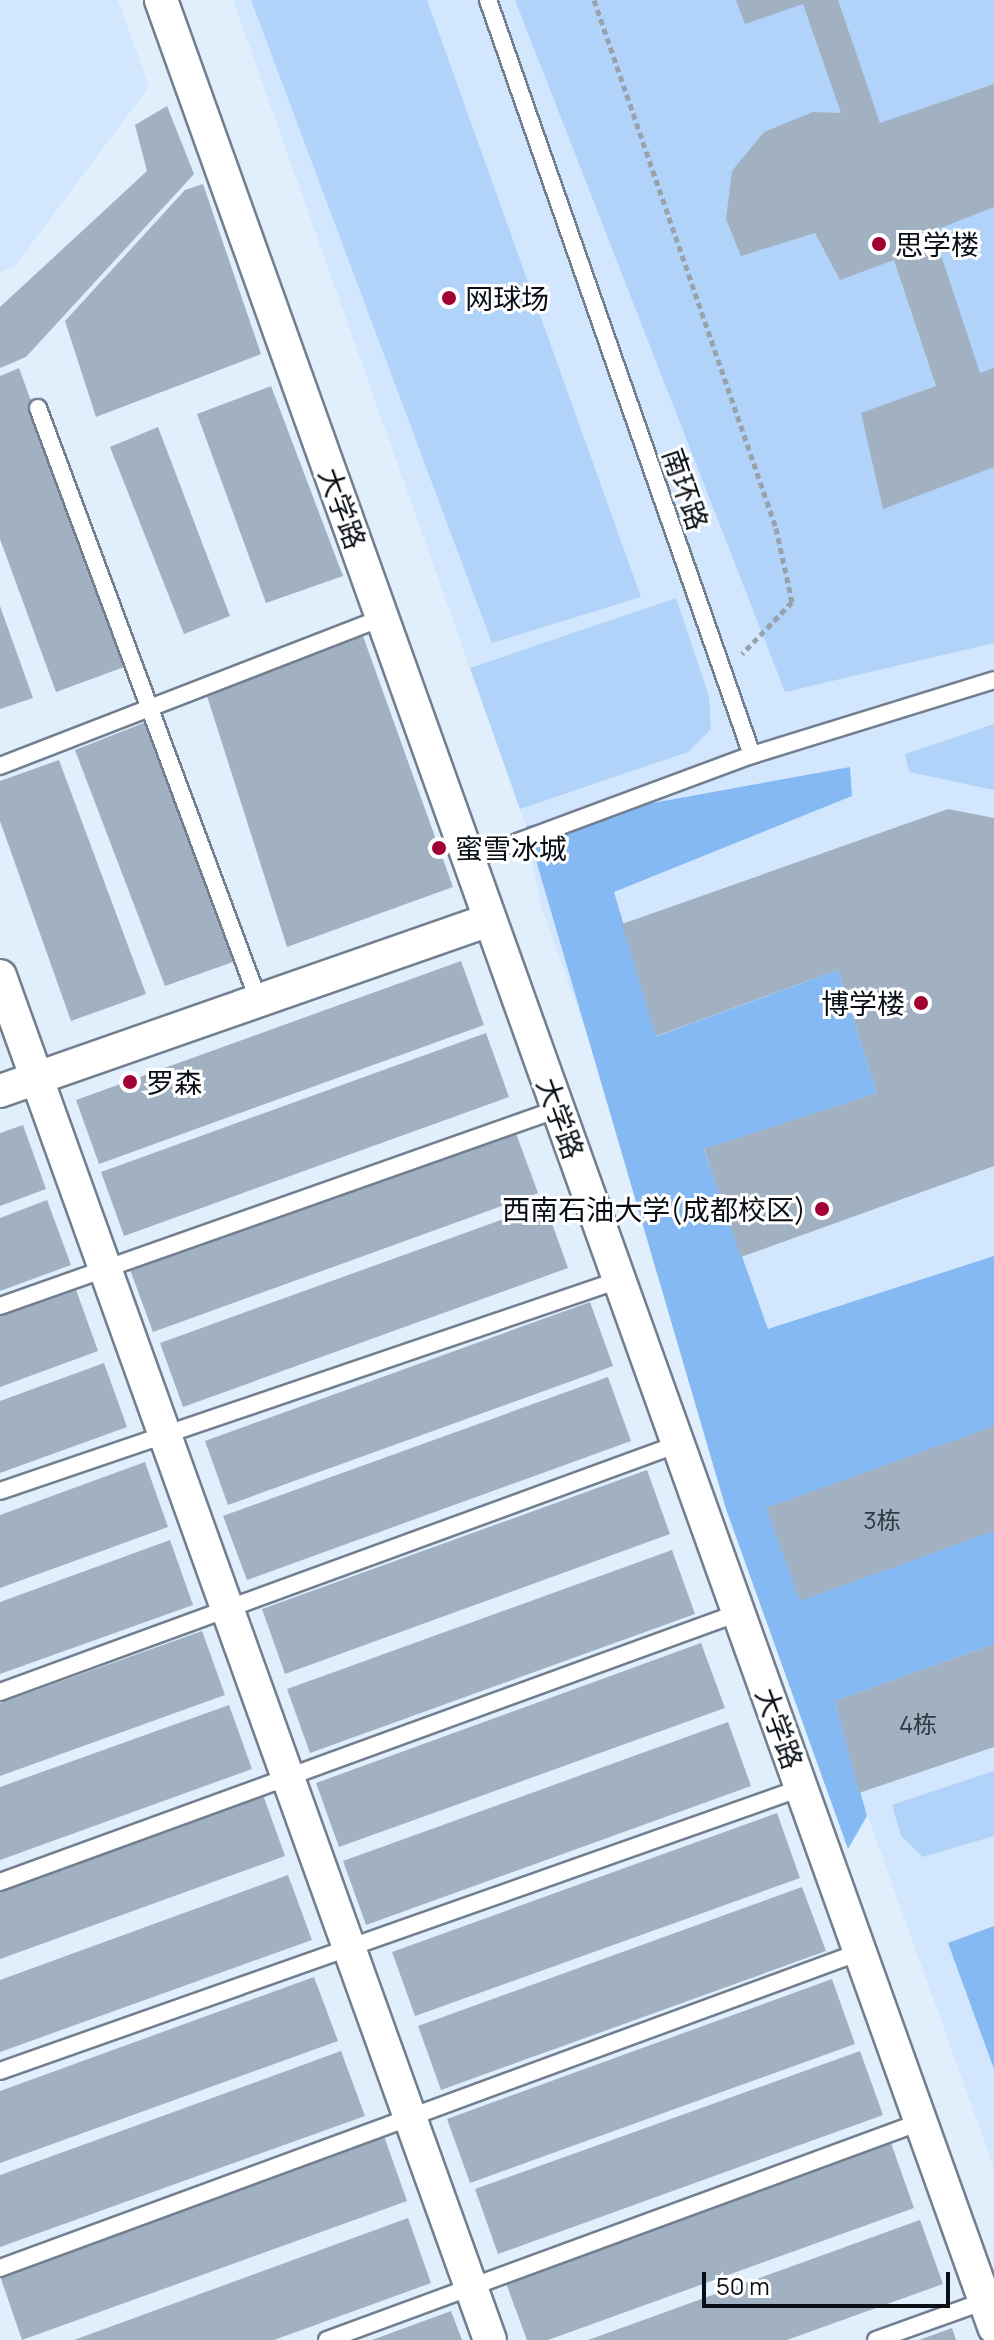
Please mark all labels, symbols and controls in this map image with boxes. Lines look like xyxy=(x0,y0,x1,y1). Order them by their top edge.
place label: 思学楼 xyxy=(895,227,979,261)
marker: 思学楼 xyxy=(870,235,888,253)
place label: 网球场 xyxy=(465,281,549,315)
marker: 网球场 xyxy=(440,289,458,307)
street label: 南环路 xyxy=(656,444,716,534)
street label: 大学路 xyxy=(313,463,373,553)
place label: 蜜雪冰城 xyxy=(455,831,567,865)
marker: 蜜雪冰城 xyxy=(430,839,448,857)
place label: 博学楼 xyxy=(821,986,905,1020)
marker: 博学楼 xyxy=(912,994,930,1012)
place label: 罗森 xyxy=(146,1065,202,1099)
marker: 罗森 xyxy=(121,1073,139,1091)
street label: 大学路 xyxy=(531,1073,591,1163)
place label: 西南石油大学(成都校区) xyxy=(502,1192,806,1226)
marker: 西南石油大学(成都校区) xyxy=(813,1200,831,1218)
house number: 3栋 xyxy=(863,1506,901,1534)
street label: 大学路 xyxy=(750,1683,810,1773)
house number: 4栋 xyxy=(899,1710,937,1738)
scale bar xyxy=(706,2256,954,2306)
text: 50 m xyxy=(716,2269,770,2302)

